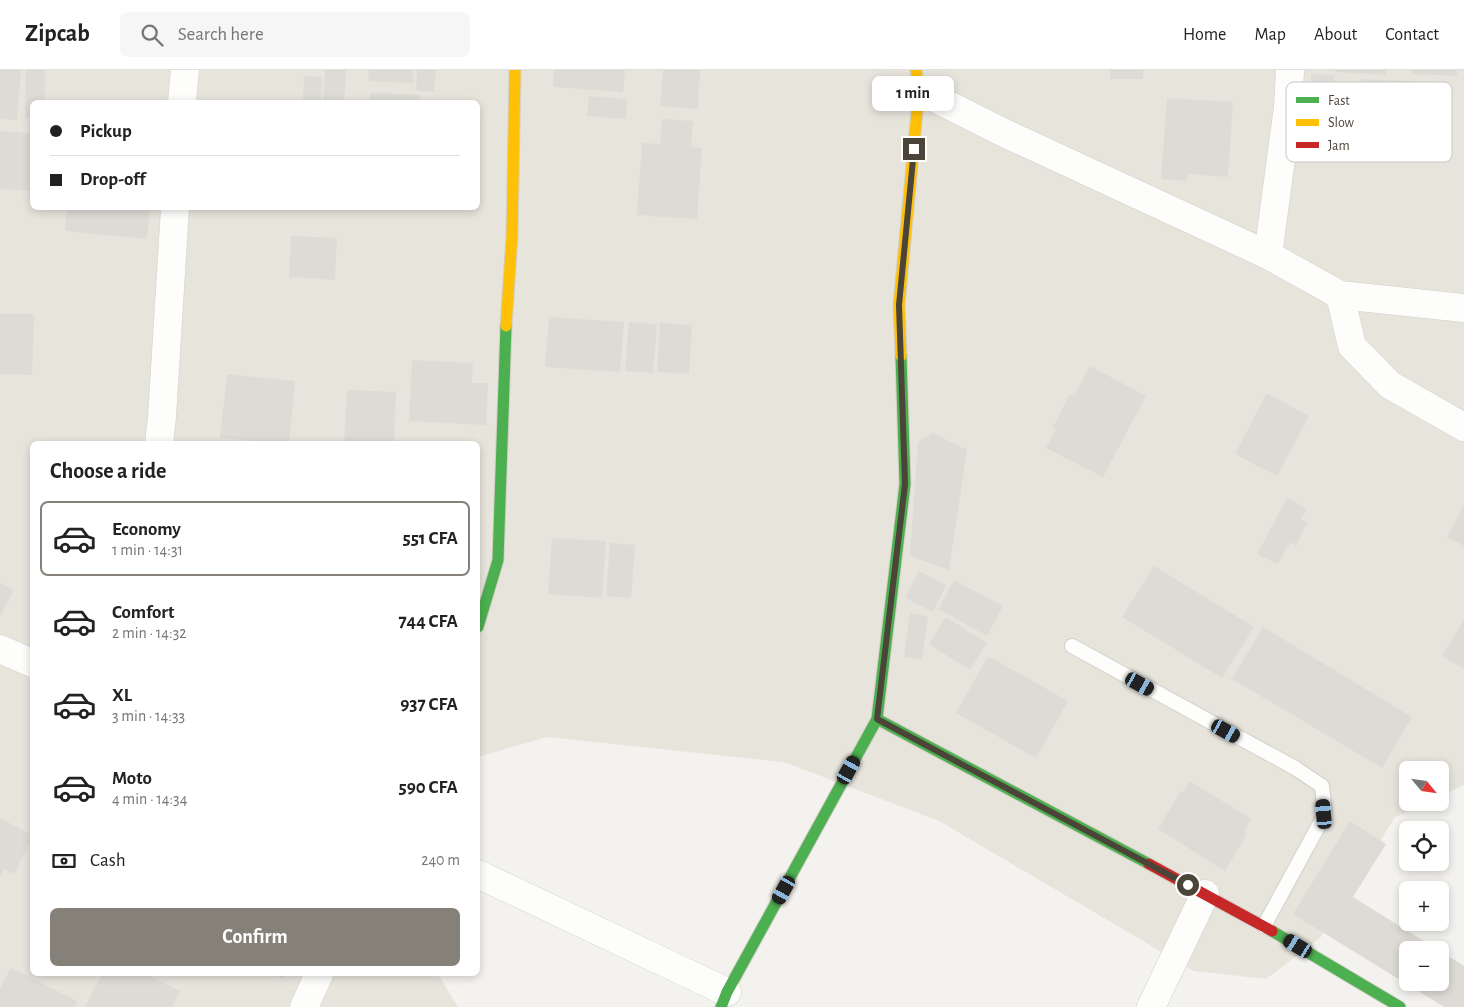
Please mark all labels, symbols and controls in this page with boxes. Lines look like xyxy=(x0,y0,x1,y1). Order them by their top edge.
search box xyxy=(120,12,470,57)
icon: search xyxy=(138,21,166,49)
text: Zipcab xyxy=(25,22,90,46)
text: Search here xyxy=(178,25,264,44)
text: Home xyxy=(1183,26,1226,44)
text: Map xyxy=(1254,26,1286,44)
text: About xyxy=(1314,26,1357,44)
text: Contact xyxy=(1385,26,1439,44)
callout: 1 min xyxy=(873,77,955,112)
legend xyxy=(1286,82,1452,162)
text: 1 min xyxy=(896,85,930,101)
text: Fast xyxy=(1328,94,1350,108)
text: Slow xyxy=(1328,116,1355,130)
text: Pickup xyxy=(80,122,132,141)
route end xyxy=(903,138,925,160)
text: Jam xyxy=(1328,139,1350,153)
text: Drop-off xyxy=(80,170,145,189)
text: Choose a ride xyxy=(50,460,166,482)
icon: car xyxy=(52,516,97,561)
text: Economy xyxy=(112,520,181,539)
text: 551 CFA xyxy=(402,529,458,548)
text: 1 min · 14:31 xyxy=(112,542,183,558)
icon: car xyxy=(52,599,97,644)
text: Comfort xyxy=(112,603,174,622)
text: 744 CFA xyxy=(398,612,458,631)
text: 2 min · 14:32 xyxy=(112,625,187,641)
car xyxy=(1123,670,1156,698)
icon: car xyxy=(52,682,97,727)
text: XL xyxy=(112,686,132,705)
text: 937 CFA xyxy=(400,695,458,714)
text: 3 min · 14:33 xyxy=(112,708,185,724)
car xyxy=(1209,717,1242,745)
car xyxy=(835,753,862,787)
north arrow xyxy=(1399,761,1449,811)
map controls xyxy=(1399,761,1449,991)
icon: car xyxy=(52,765,97,810)
text: Moto xyxy=(112,769,152,788)
text: 590 CFA xyxy=(398,778,458,797)
text: 4 min · 14:34 xyxy=(112,791,187,807)
car xyxy=(1315,798,1332,830)
button: locate xyxy=(1399,821,1449,871)
icon: cash xyxy=(50,847,78,875)
text: Cash xyxy=(90,851,126,870)
text: 240 m xyxy=(421,852,460,868)
car xyxy=(770,873,797,907)
route start xyxy=(1177,874,1199,896)
button: + xyxy=(1399,881,1449,931)
button: Confirm xyxy=(50,908,460,966)
car xyxy=(1281,932,1314,960)
button: − xyxy=(1399,941,1449,991)

